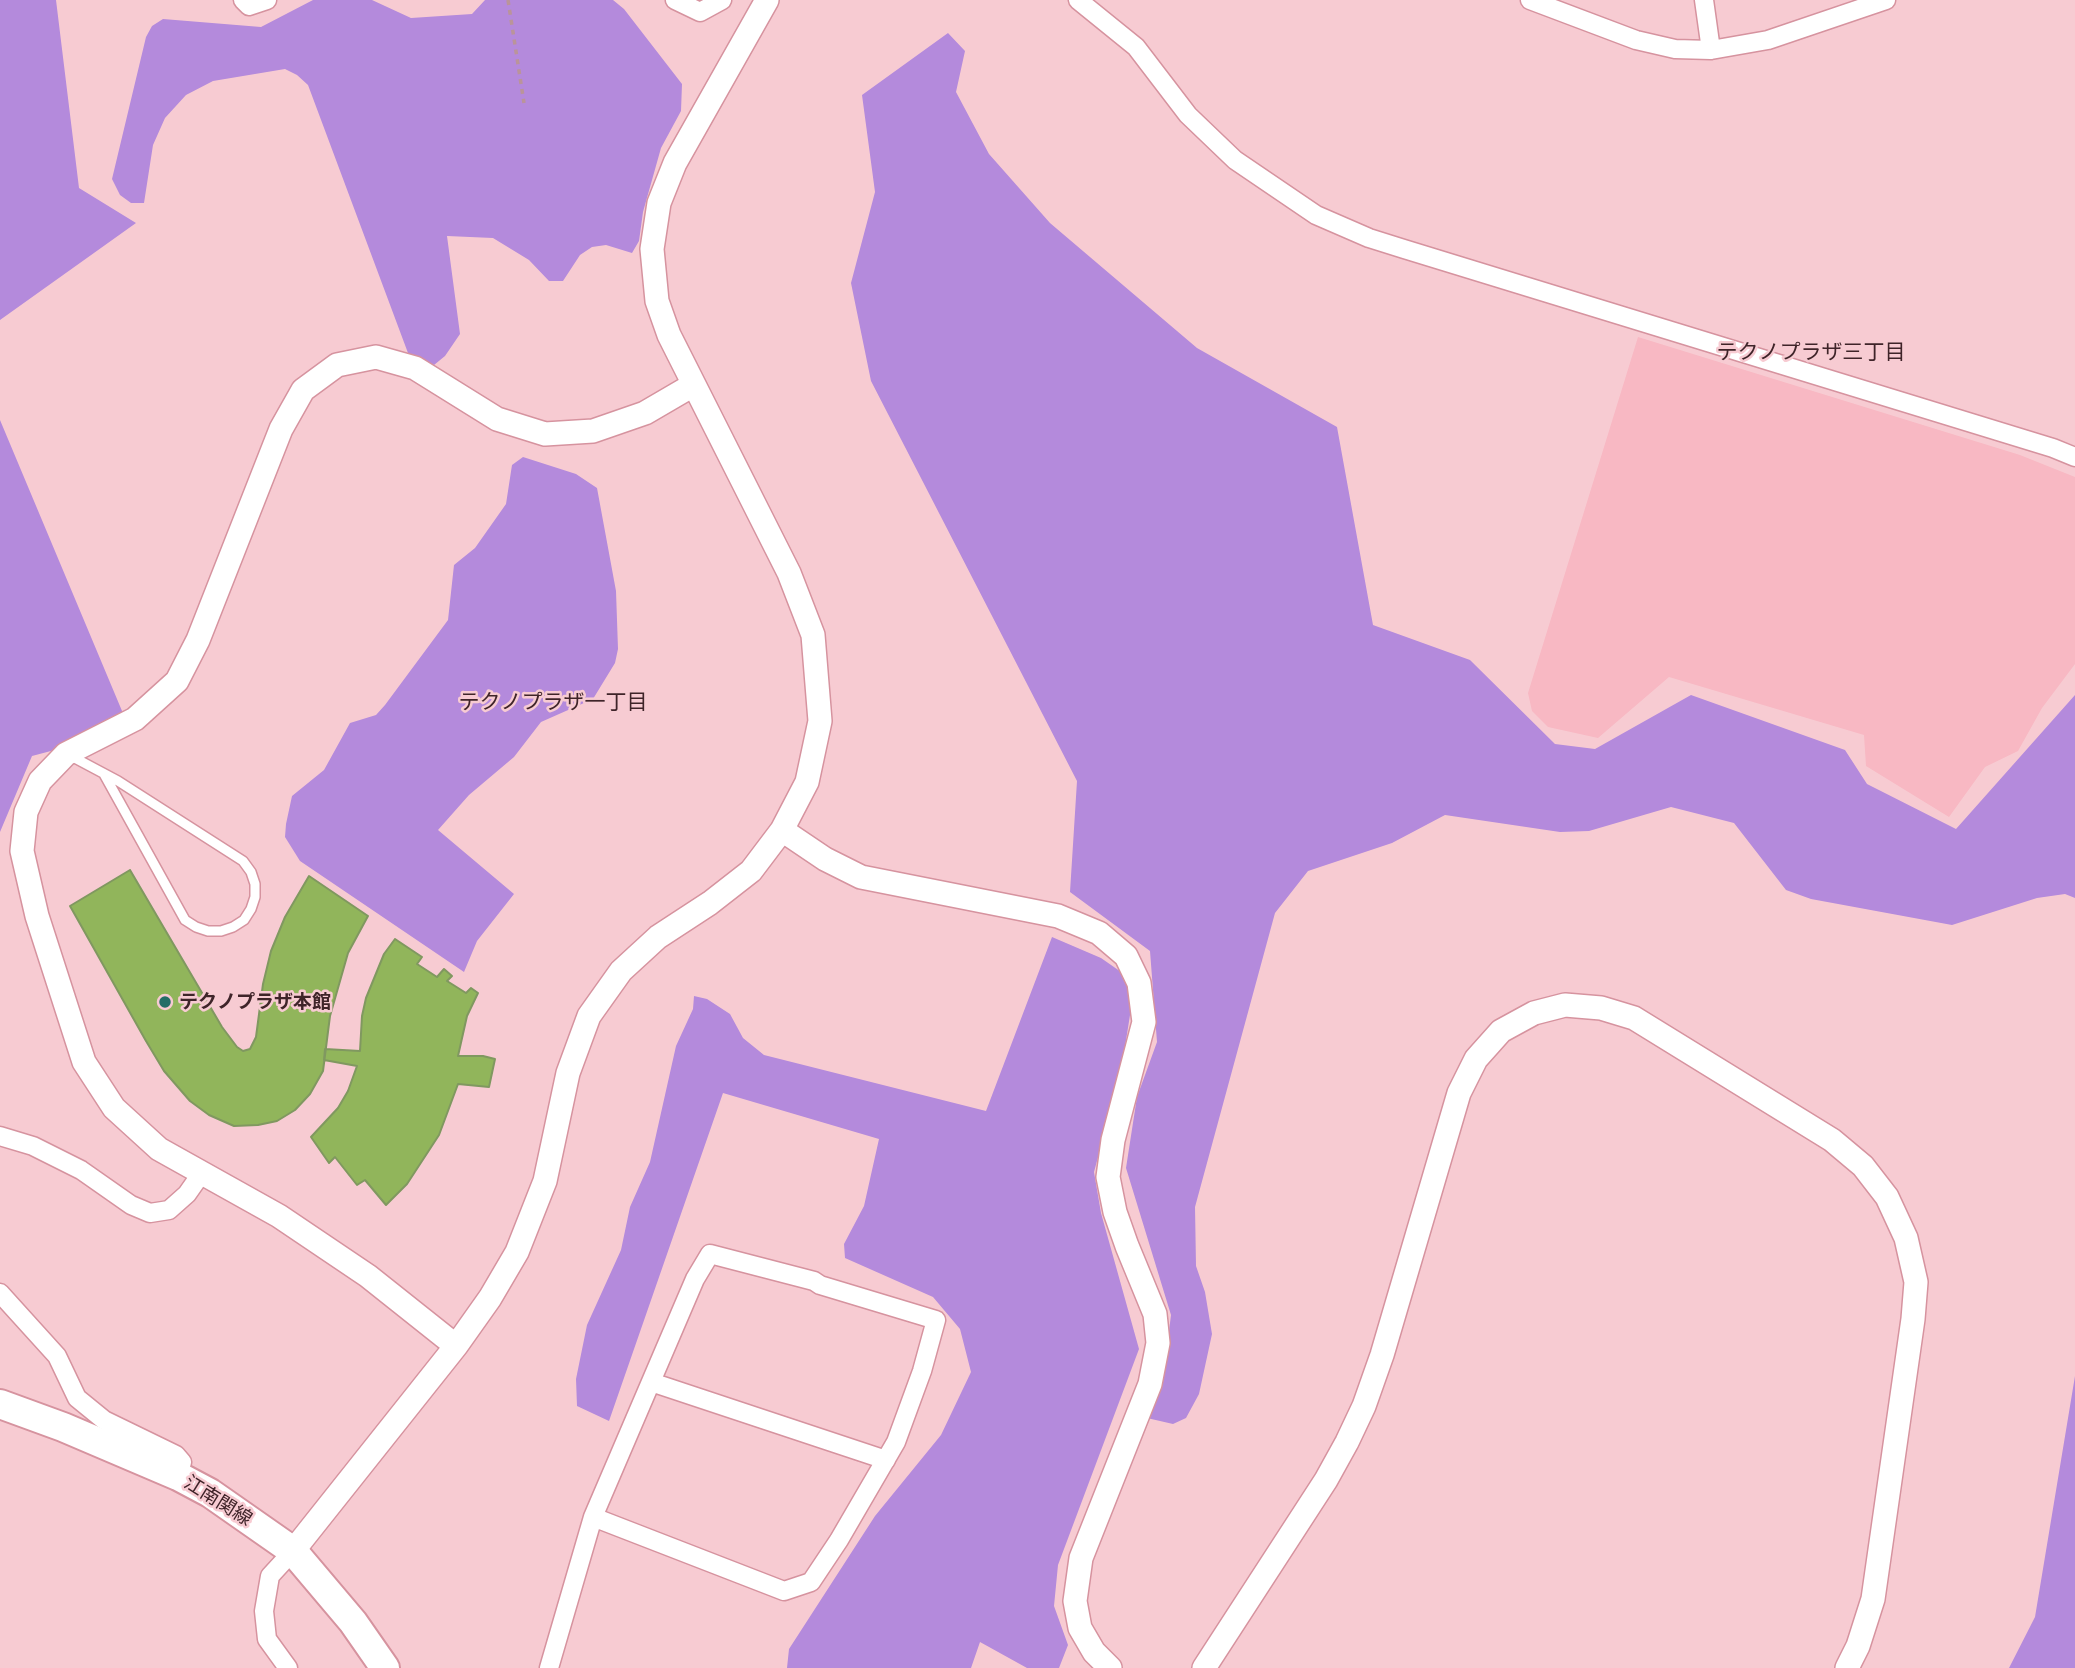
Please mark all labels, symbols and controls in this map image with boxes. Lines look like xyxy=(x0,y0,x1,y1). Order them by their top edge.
district label: テクノプラザ三丁目 xyxy=(1717,340,1905,366)
district label: テクノプラザ一丁目 xyxy=(459,690,647,716)
place label: テクノプラザ本館 xyxy=(179,991,331,1013)
marker: テクノプラザ本館 xyxy=(157,994,173,1010)
street label: 江南関線 xyxy=(180,1471,256,1531)

